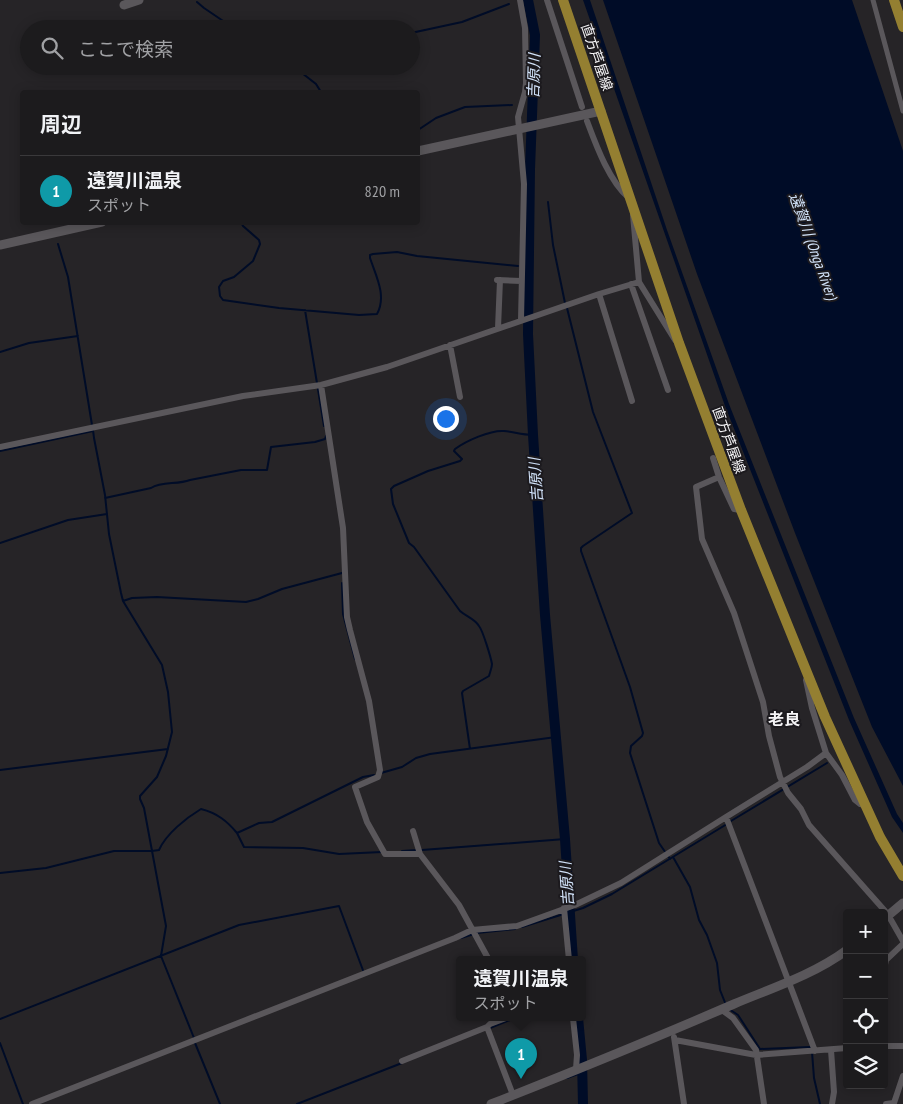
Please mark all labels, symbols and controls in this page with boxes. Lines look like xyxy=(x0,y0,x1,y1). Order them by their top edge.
search box xyxy=(20,20,420,75)
street label: 直方芦屋線 xyxy=(577,21,617,93)
icon: search xyxy=(38,34,66,62)
text: ここで検索 xyxy=(78,37,173,61)
water label: 吉原川 xyxy=(523,51,544,99)
text: 周辺 xyxy=(40,111,82,138)
text: 遠賀川温泉 xyxy=(87,168,182,192)
text: 1 xyxy=(52,181,60,201)
text: 820 m xyxy=(365,181,400,201)
water label: 遠賀川 (Onga River) xyxy=(785,190,842,303)
text: スポット xyxy=(87,195,151,215)
street label: 直方芦屋線 xyxy=(709,404,749,476)
your location xyxy=(433,406,459,432)
water label: 吉原川 xyxy=(524,455,547,503)
district label: 老良 xyxy=(768,709,800,729)
water label: 吉原川 xyxy=(555,859,578,907)
map controls xyxy=(843,909,888,1089)
button: + xyxy=(843,909,888,954)
button: − xyxy=(843,954,888,999)
popup xyxy=(456,956,586,1021)
text: 遠賀川温泉 xyxy=(473,966,569,990)
text: スポット xyxy=(473,993,538,1013)
button: locate xyxy=(843,999,888,1044)
pin: 1 xyxy=(505,1038,537,1079)
button: layers xyxy=(843,1044,888,1089)

